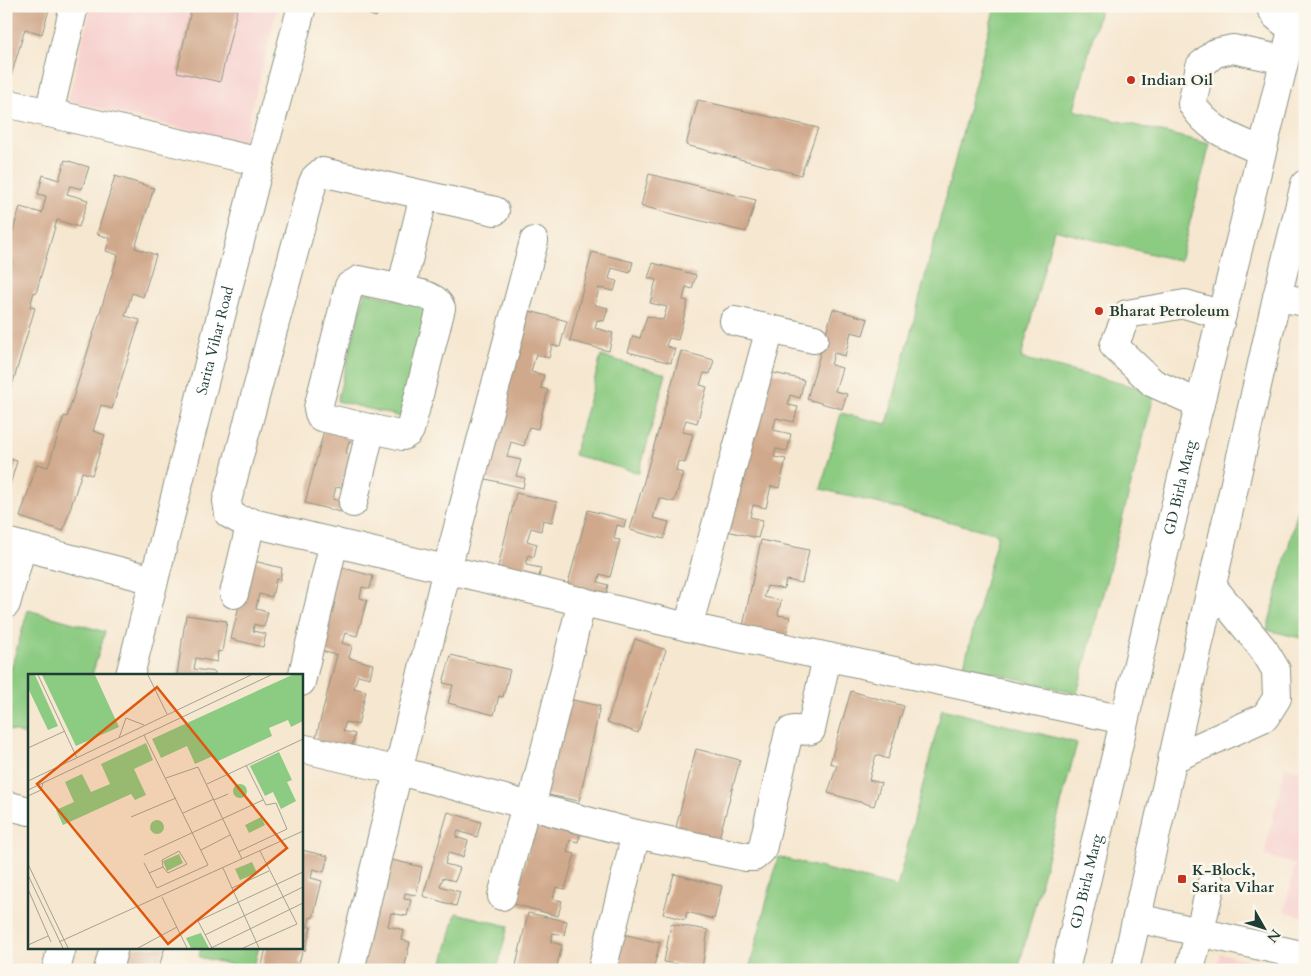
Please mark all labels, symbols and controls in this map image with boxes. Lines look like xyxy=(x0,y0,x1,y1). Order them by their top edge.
place label: Indian Oil xyxy=(1141,70,1214,90)
marker: Indian Oil xyxy=(1125,74,1137,86)
street label: Sarita Vihar Road xyxy=(191,284,238,397)
place label: Bharat Petroleum xyxy=(1109,301,1230,321)
marker: Bharat Petroleum xyxy=(1093,305,1105,317)
street label: GD Birla Marg xyxy=(1159,437,1201,537)
inset map xyxy=(28,674,302,948)
street label: GD Birla Marg xyxy=(1065,831,1107,931)
place label: K-Block, Sarita Vihar xyxy=(1192,860,1275,897)
marker: K-Block, Sarita Vihar xyxy=(1176,873,1188,885)
north arrow xyxy=(1238,904,1288,954)
text: N xyxy=(1263,925,1285,947)

